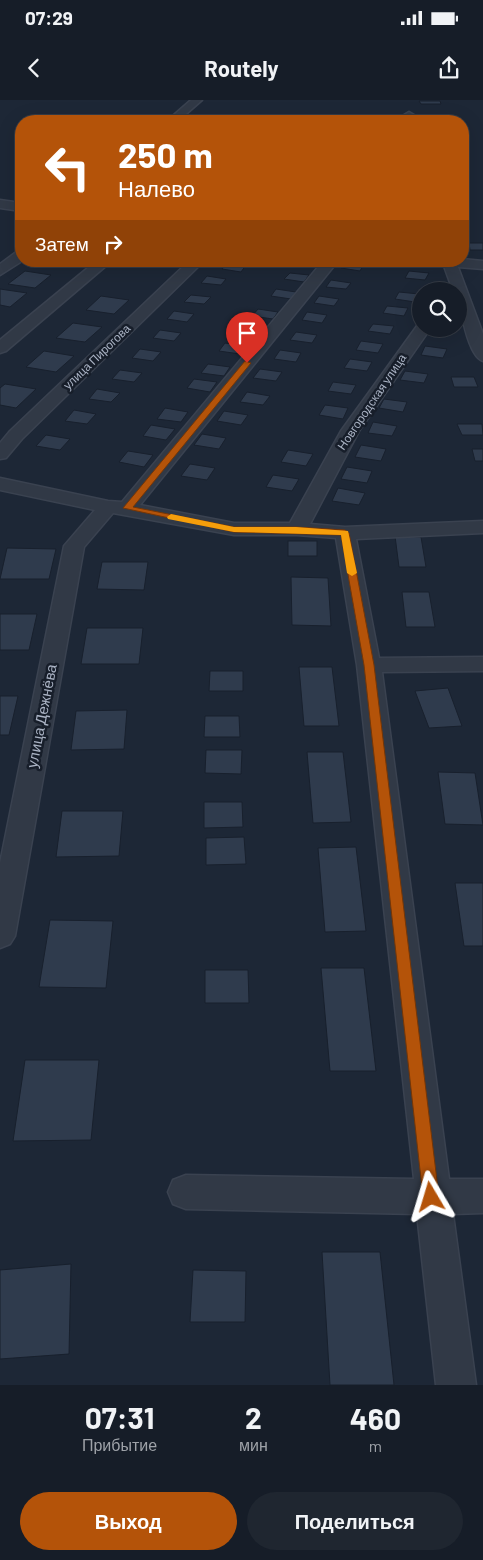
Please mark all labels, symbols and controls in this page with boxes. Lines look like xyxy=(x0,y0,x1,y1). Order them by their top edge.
text: 07:29 xyxy=(25,6,73,29)
icon: back xyxy=(20,54,48,82)
icon: share xyxy=(435,54,463,82)
text: Routely xyxy=(204,55,279,81)
text: 250 m xyxy=(118,133,213,175)
icon: left xyxy=(35,135,100,200)
text: Налево xyxy=(118,175,195,201)
icon: right xyxy=(99,230,127,258)
text: Затем xyxy=(35,232,89,255)
map controls xyxy=(412,282,467,337)
button: search xyxy=(412,282,467,337)
pin xyxy=(226,312,268,363)
icon: arrive xyxy=(233,319,261,347)
street label: улица Пирогова xyxy=(60,321,134,393)
street label: Новгородская улица xyxy=(334,351,409,453)
street label: улица Дежнёва xyxy=(22,662,60,769)
position arrow xyxy=(404,1170,456,1222)
text: 07:31 xyxy=(85,1399,154,1435)
text: 2 xyxy=(245,1399,262,1435)
text: 460 xyxy=(350,1400,401,1436)
text: Прибытие xyxy=(82,1435,157,1454)
text: мин xyxy=(239,1435,268,1454)
text: m xyxy=(369,1436,382,1455)
button: Выход xyxy=(20,1492,237,1550)
button: Поделиться xyxy=(247,1492,463,1550)

